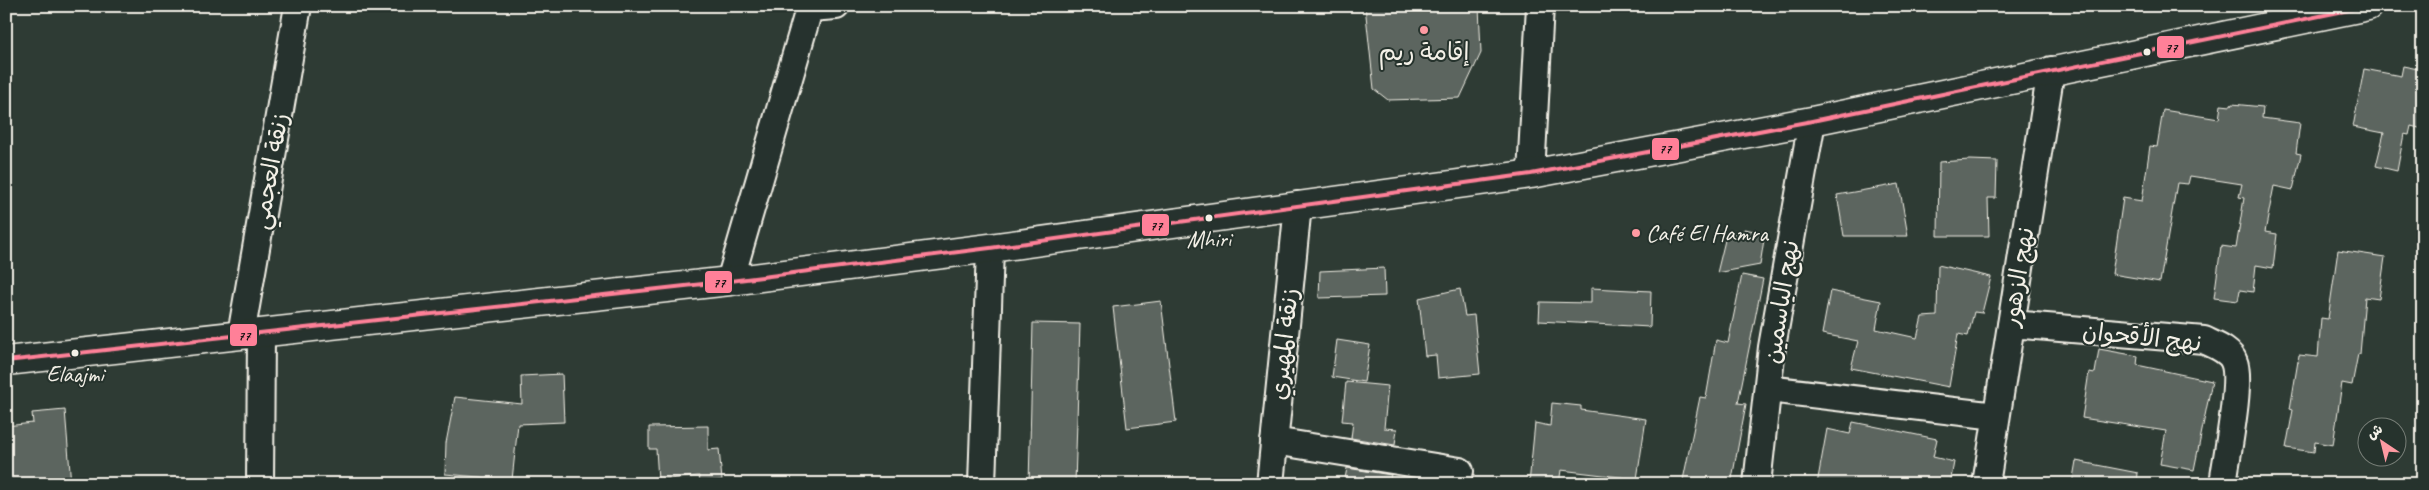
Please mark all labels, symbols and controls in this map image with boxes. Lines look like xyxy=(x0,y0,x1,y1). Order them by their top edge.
marker: إقامة ريم xyxy=(1418,24,1430,36)
line badge: 77 xyxy=(2156,35,2185,59)
place label: إقامة ريم xyxy=(1379,37,1470,70)
text: 77 xyxy=(2165,39,2179,56)
unlabelled marker xyxy=(2142,47,2152,57)
street label: زنقة العجمي xyxy=(245,110,301,233)
line badge: 77 xyxy=(1651,137,1680,161)
text: 77 xyxy=(1659,140,1673,157)
line badge: 77 xyxy=(1141,213,1170,237)
marker: Mhiri xyxy=(1204,213,1214,223)
text: 77 xyxy=(1150,217,1164,234)
place label: Café El Hamra xyxy=(1646,218,1769,248)
place label: Mhiri xyxy=(1187,225,1234,254)
street label: نهج الزهور xyxy=(1995,225,2042,330)
marker: Café El Hamra xyxy=(1630,227,1642,239)
street label: نهج الياسمين xyxy=(1756,238,1807,366)
line badge: 77 xyxy=(704,270,733,294)
text: 77 xyxy=(713,274,727,291)
street label: زنقة المهيري xyxy=(1263,287,1307,402)
street label: نهج الأقحوان xyxy=(2081,314,2203,359)
line badge: 77 xyxy=(229,323,258,347)
text: 77 xyxy=(238,327,252,344)
marker: Elaajmi xyxy=(70,348,80,358)
place label: Elaajmi xyxy=(46,360,106,389)
north arrow xyxy=(2356,418,2406,468)
text: ش xyxy=(2364,420,2386,443)

